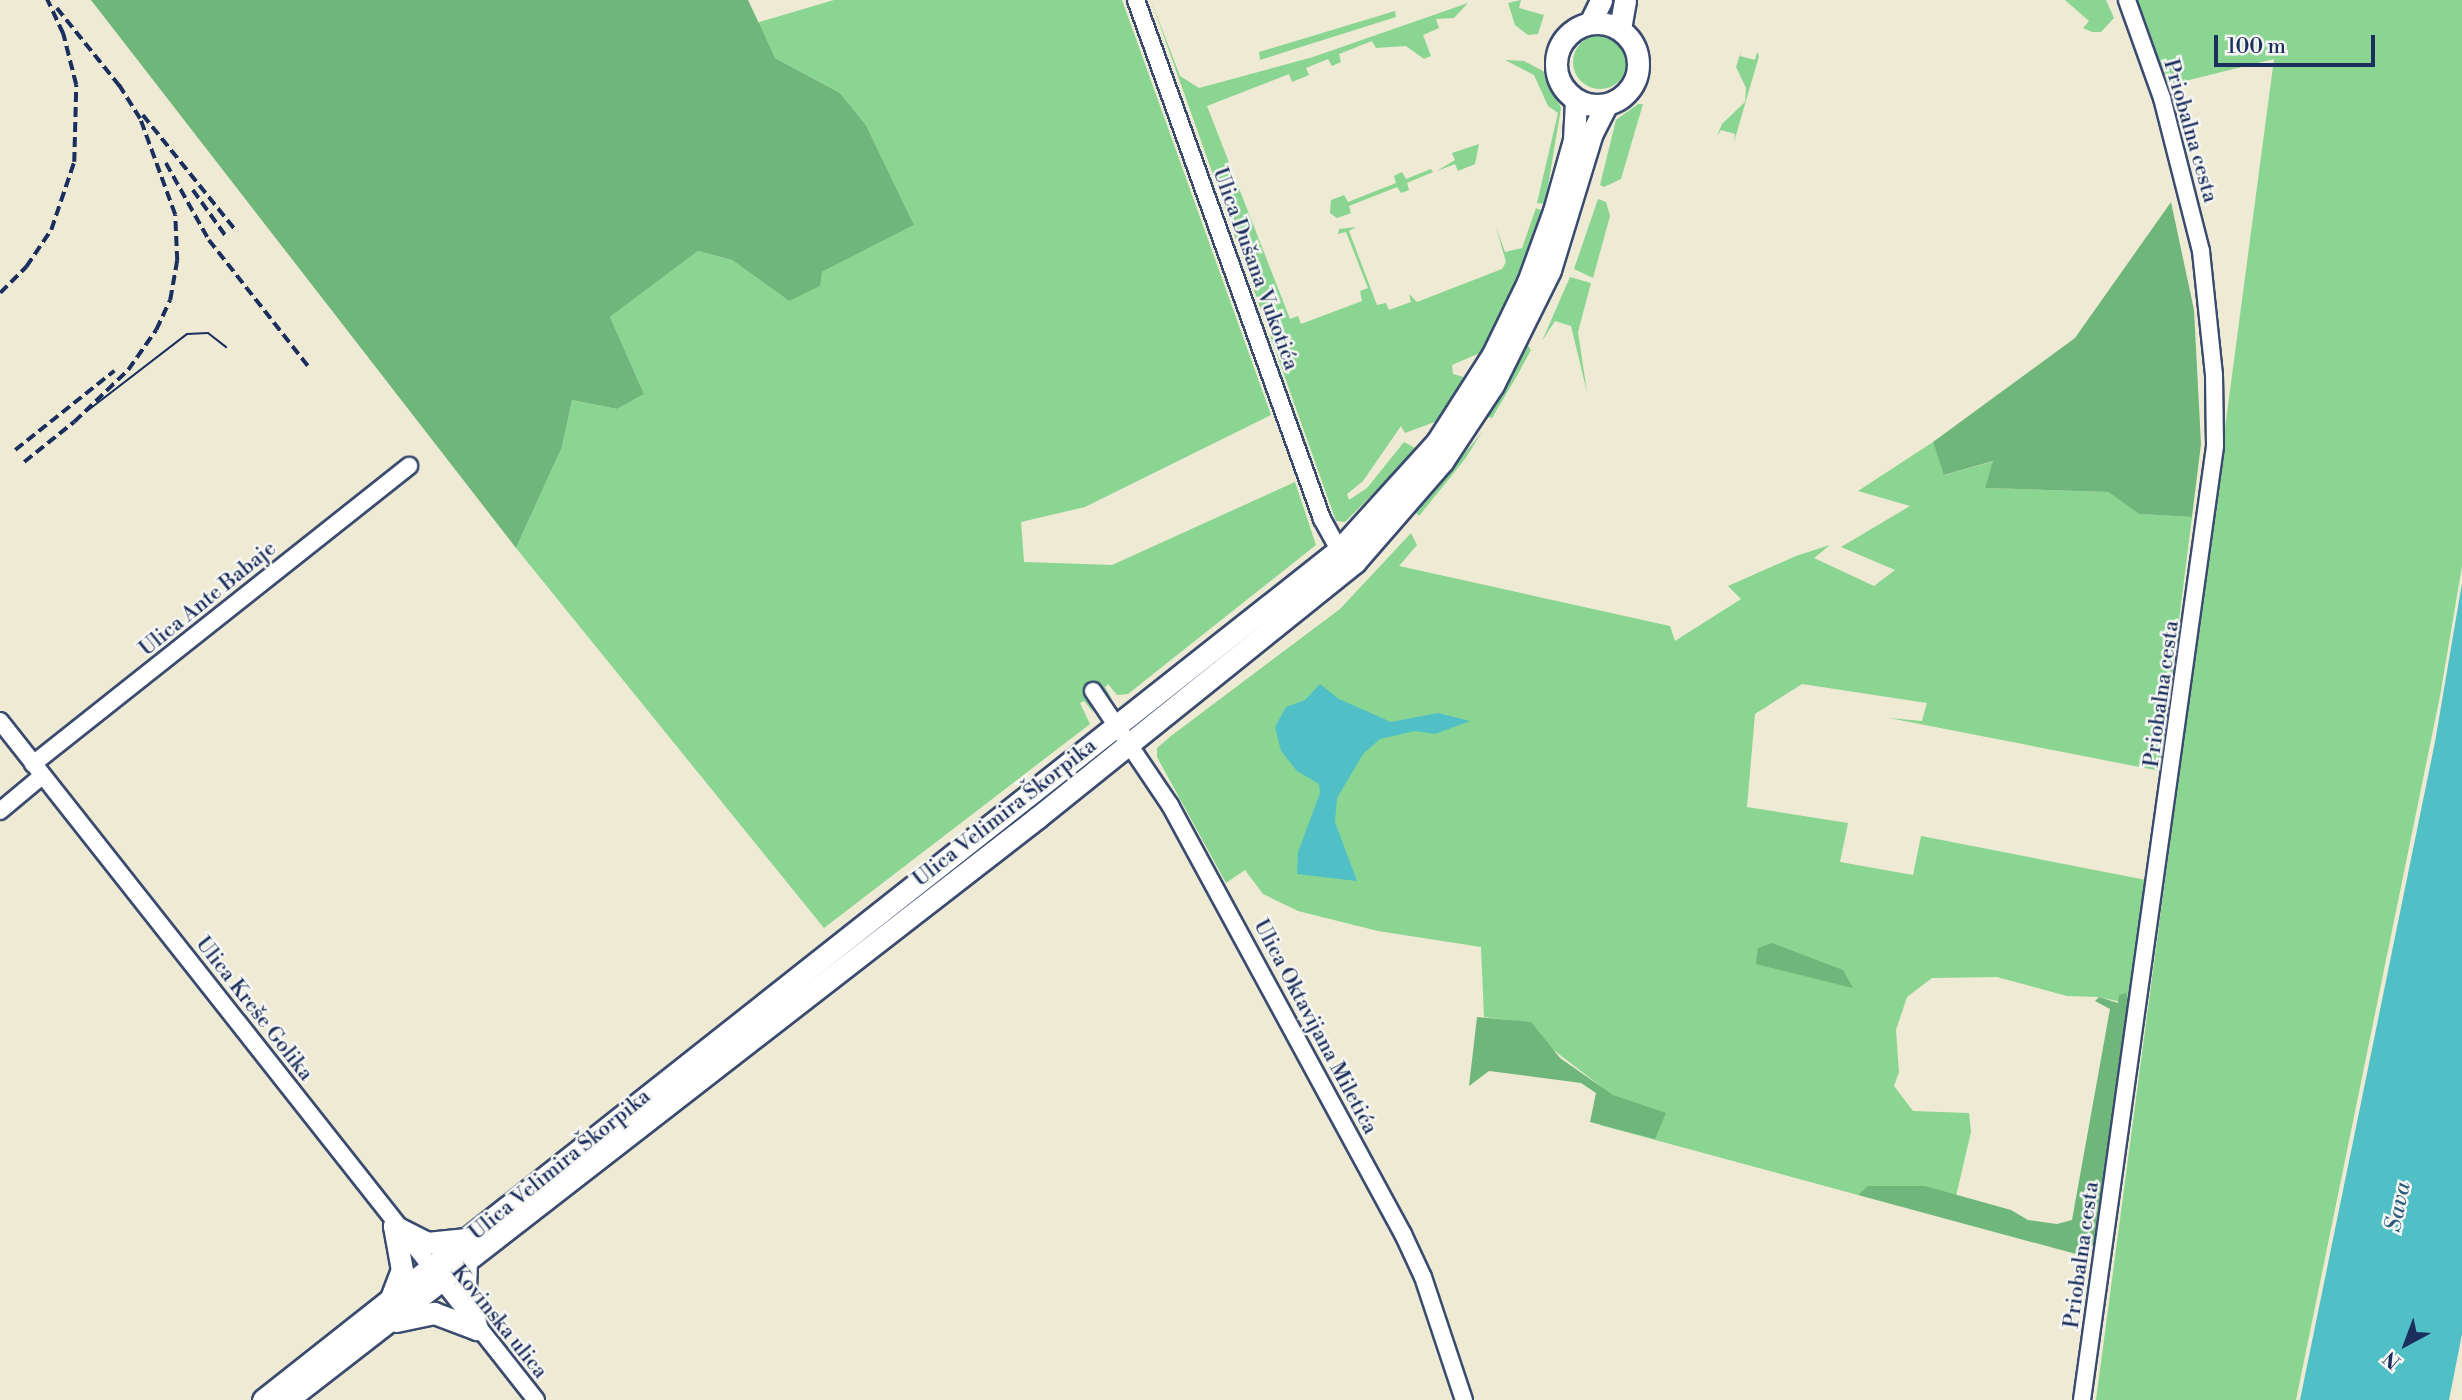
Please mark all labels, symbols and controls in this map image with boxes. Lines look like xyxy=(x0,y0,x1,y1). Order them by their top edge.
scale bar xyxy=(2217,21,2378,65)
text: 100 m xyxy=(2227,34,2286,60)
street label: Priobalna cesta xyxy=(2158,56,2222,206)
street label: Ulica Dušana Vukotića xyxy=(1207,164,1303,374)
street label: Ulica Ante Babaje xyxy=(135,536,281,662)
street label: Priobalna cesta xyxy=(2139,619,2185,769)
street label: Ulica Velimira Škorpika xyxy=(908,734,1102,892)
street label: Ulica Oktavijana Miletića xyxy=(1248,915,1382,1139)
street label: Ulica Kreše Golika xyxy=(190,932,318,1086)
street label: Ulica Velimira Škorpika xyxy=(464,1084,656,1246)
street label: Priobalna cesta xyxy=(2059,1180,2105,1330)
water label: Sava xyxy=(2379,1180,2417,1234)
street label: Kovinska ulica xyxy=(446,1260,552,1384)
north arrow xyxy=(2371,1309,2441,1379)
text: N xyxy=(2379,1346,2406,1374)

